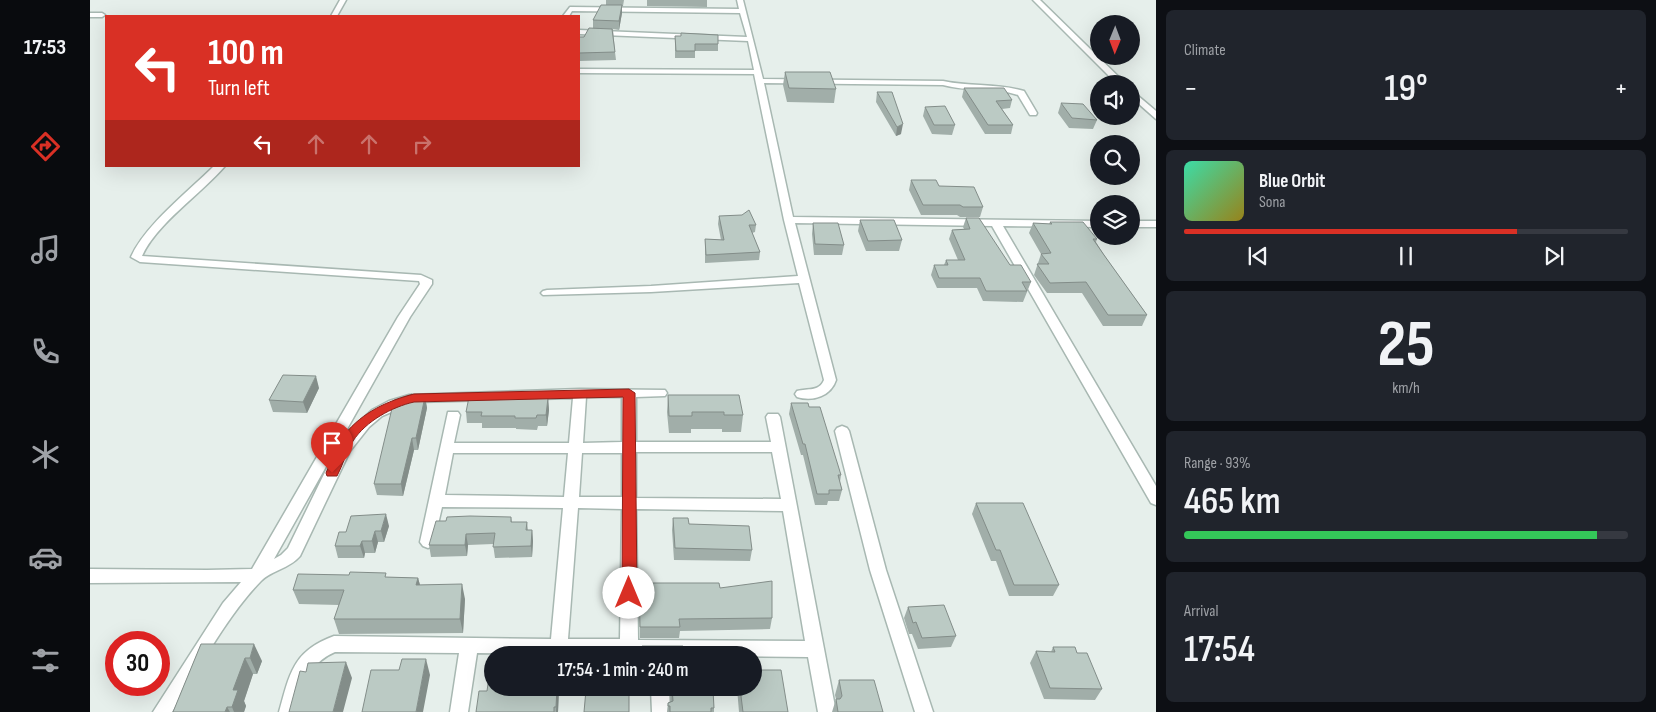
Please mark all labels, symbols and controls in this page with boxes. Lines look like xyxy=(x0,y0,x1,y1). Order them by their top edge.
north arrow xyxy=(1090,15,1140,65)
map controls xyxy=(1090,15,1140,245)
text: 100 m xyxy=(208,32,284,75)
text: 17:53 xyxy=(24,34,66,61)
icon: left xyxy=(125,35,190,100)
text: Climate xyxy=(1184,41,1226,60)
text: 19° xyxy=(1384,66,1428,111)
text: − xyxy=(1184,72,1198,105)
text: + xyxy=(1614,72,1628,105)
text: Turn left xyxy=(208,75,270,102)
button: sound xyxy=(1090,75,1140,125)
icon: directions xyxy=(28,129,63,164)
icon: left xyxy=(249,130,277,158)
icon: ahead xyxy=(302,130,330,158)
icon: ahead xyxy=(355,130,383,158)
icon: right xyxy=(408,130,436,158)
button: search xyxy=(1090,135,1140,185)
text: Blue Orbit xyxy=(1259,170,1325,193)
text: Sona xyxy=(1259,193,1286,212)
button: layers xyxy=(1090,195,1140,245)
icon: music xyxy=(28,232,63,267)
icon: previous xyxy=(1244,242,1272,270)
icon: pause xyxy=(1392,242,1420,270)
icon: next xyxy=(1540,242,1568,270)
text: 25 xyxy=(1377,307,1435,385)
icon: phone xyxy=(28,334,63,369)
text: km/h xyxy=(1392,379,1420,398)
pin xyxy=(311,422,353,473)
icon: arrive xyxy=(318,429,346,457)
icon: climate xyxy=(28,437,63,472)
text: Range · 93% xyxy=(1184,454,1251,473)
text: 465 km xyxy=(1184,479,1281,524)
icon: car xyxy=(28,540,63,575)
position arrow xyxy=(602,566,654,618)
text: Arrival xyxy=(1184,602,1218,621)
text: 17:54 xyxy=(1184,627,1255,672)
speed limit sign: 30 xyxy=(105,631,170,696)
icon: filters xyxy=(28,643,63,678)
text: 17:54 · 1 min · 240 m xyxy=(557,659,689,682)

